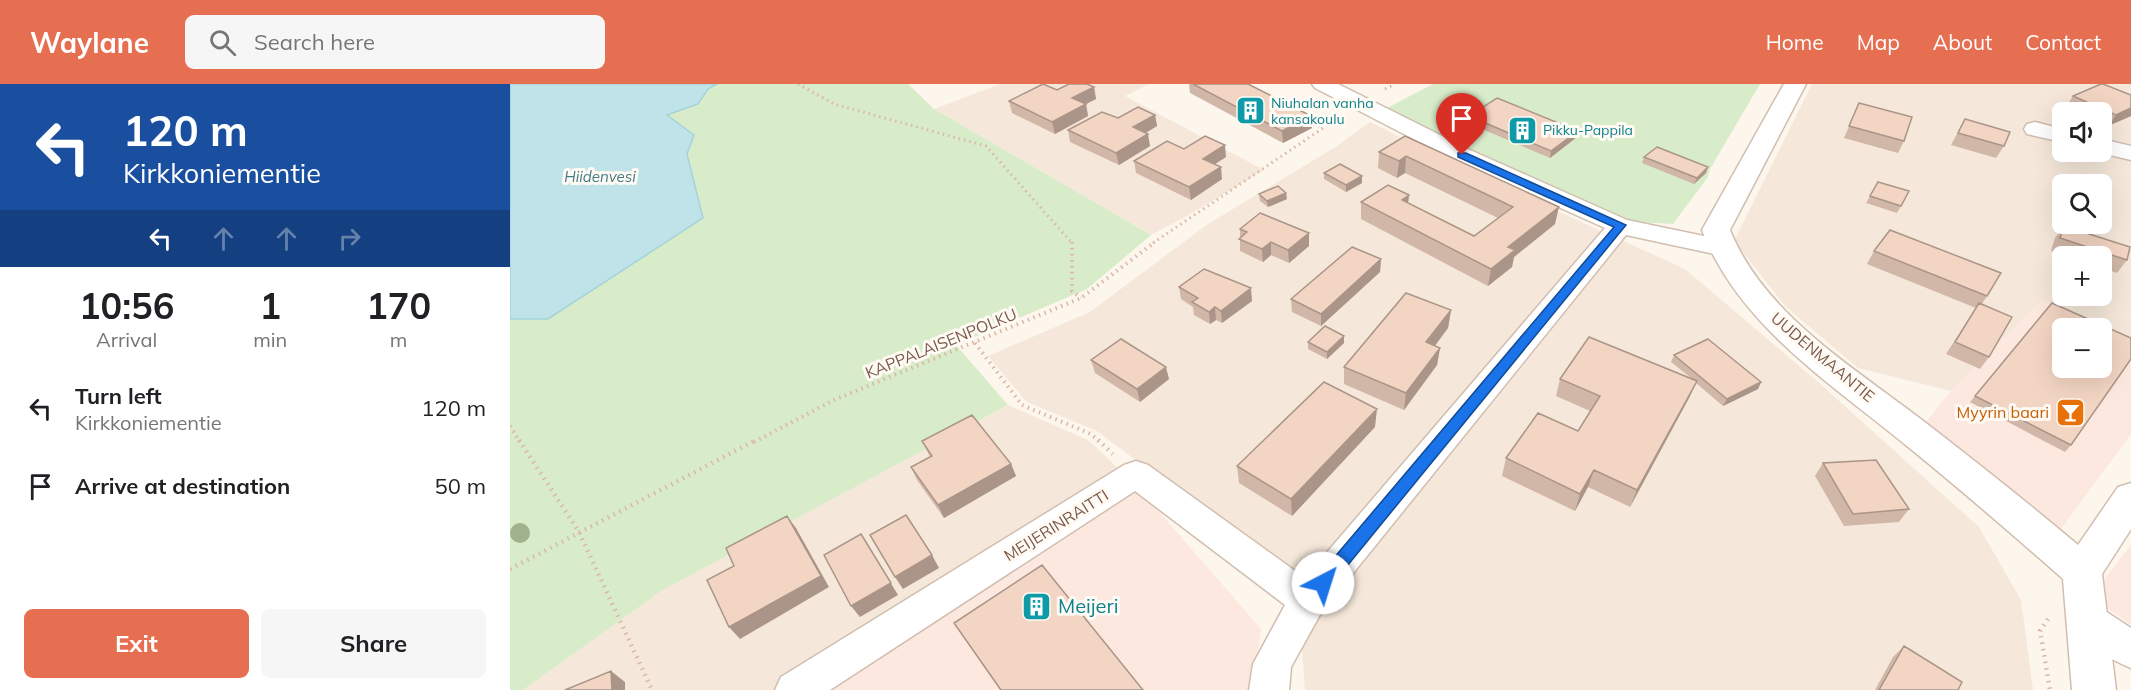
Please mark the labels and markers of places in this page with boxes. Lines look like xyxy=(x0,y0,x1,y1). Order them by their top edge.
pin xyxy=(1436,93,1487,155)
place label: Niuhalan vanha kansakoulu xyxy=(1271,94,1374,128)
building icon: Niuhalan vanha kansakoulu xyxy=(1234,95,1266,127)
building icon: Pikku-Pappila xyxy=(1506,114,1538,146)
place label: Pikku-Pappila xyxy=(1543,121,1633,139)
bar icon: Myyrin baari xyxy=(2054,396,2086,428)
place label: Myyrin baari xyxy=(1957,402,2049,422)
building icon: Meijeri xyxy=(1021,590,1053,622)
place label: Meijeri xyxy=(1058,593,1118,618)

